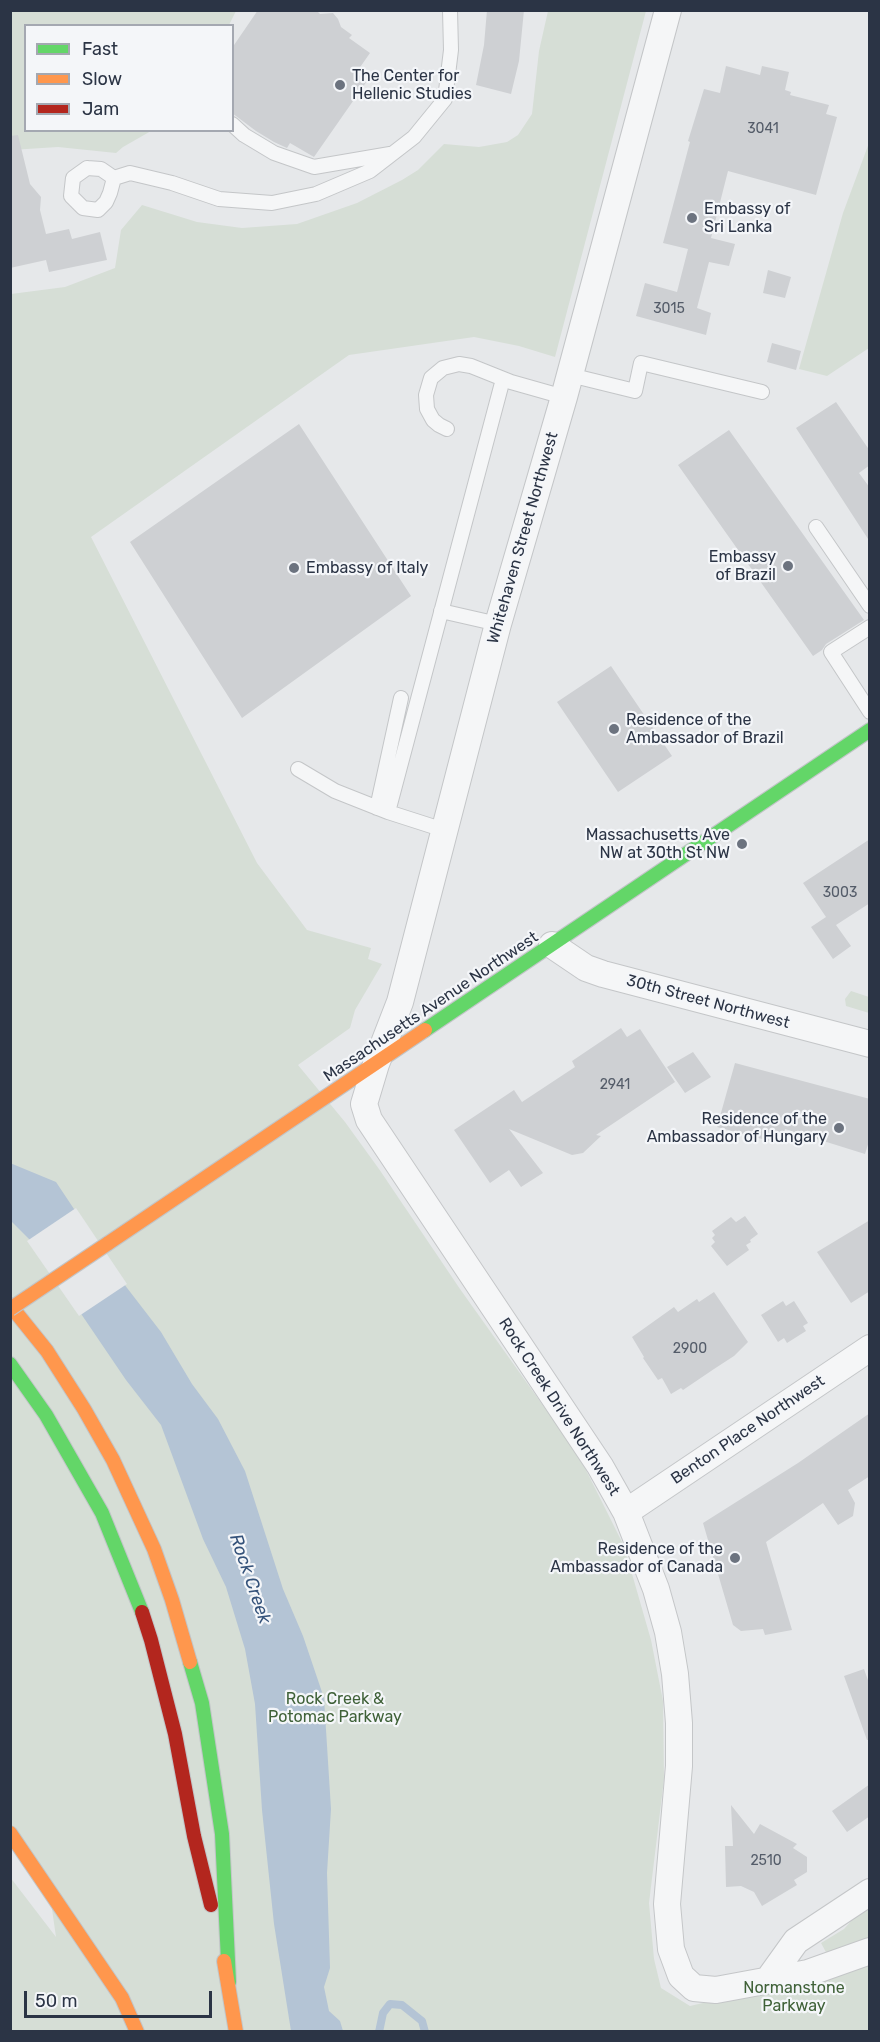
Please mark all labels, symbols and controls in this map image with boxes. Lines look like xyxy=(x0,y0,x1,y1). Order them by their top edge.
legend xyxy=(24,24,234,132)
text: Fast xyxy=(82,38,118,60)
place label: The Center for Hellenic Studies xyxy=(352,66,472,104)
text: Slow xyxy=(82,68,122,90)
marker: The Center for Hellenic Studies xyxy=(333,78,347,92)
text: Jam xyxy=(82,98,119,120)
house number: 3041 xyxy=(747,121,779,137)
place label: Embassy of Sri Lanka xyxy=(704,199,790,237)
marker: Embassy of Sri Lanka xyxy=(685,211,699,225)
house number: 3015 xyxy=(653,301,685,317)
street label: Whitehaven Street Northwest xyxy=(484,430,562,646)
place label: Embassy of Brazil xyxy=(709,547,776,585)
place label: Embassy of Italy xyxy=(306,558,428,578)
marker: Embassy of Brazil xyxy=(781,559,795,573)
marker: Embassy of Italy xyxy=(287,561,301,575)
place label: Residence of the Ambassador of Brazil xyxy=(626,710,784,748)
marker: Residence of the Ambassador of Brazil xyxy=(607,722,621,736)
place label: Massachusetts Ave NW at 30th St NW xyxy=(586,825,730,863)
marker: Massachusetts Ave NW at 30th St NW xyxy=(735,837,749,851)
house number: 3003 xyxy=(823,885,857,901)
street label: Massachusetts Avenue Northwest xyxy=(320,928,542,1086)
street label: 30th Street Northwest xyxy=(624,971,792,1033)
house number: 2941 xyxy=(600,1077,630,1093)
place label: Residence of the Ambassador of Hungary xyxy=(647,1109,827,1147)
marker: Residence of the Ambassador of Hungary xyxy=(832,1121,846,1135)
street label: Rock Creek Drive Northwest xyxy=(494,1315,624,1499)
house number: 2900 xyxy=(673,1341,707,1357)
street label: Benton Place Northwest xyxy=(668,1371,828,1489)
water label: Rock Creek xyxy=(225,1531,275,1627)
place label: Residence of the Ambassador of Canada xyxy=(550,1539,723,1577)
marker: Residence of the Ambassador of Canada xyxy=(728,1551,742,1565)
park label: Rock Creek & Potomac Parkway xyxy=(268,1689,402,1727)
house number: 2510 xyxy=(750,1853,782,1869)
park label: Normanstone Parkway xyxy=(743,1978,845,2016)
scale bar xyxy=(27,1979,214,2017)
text: 50 m xyxy=(35,1990,78,2012)

